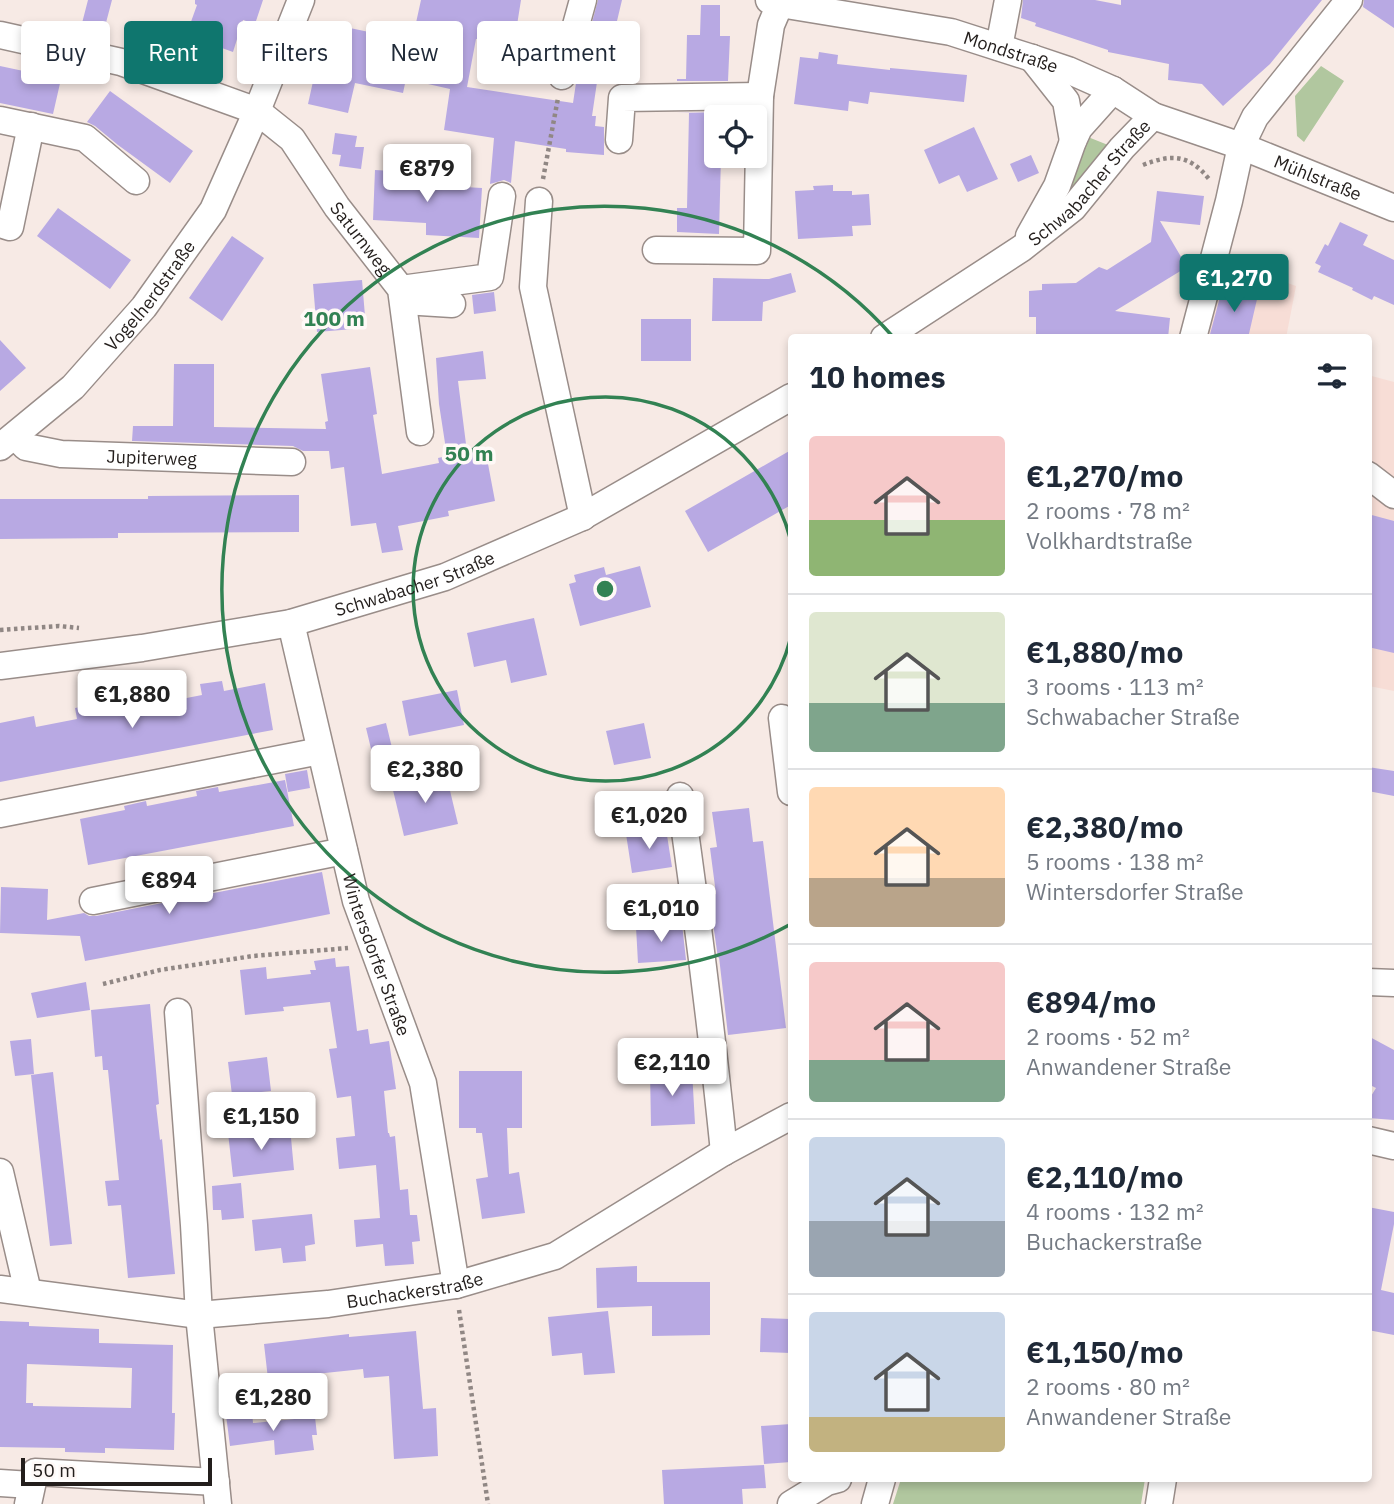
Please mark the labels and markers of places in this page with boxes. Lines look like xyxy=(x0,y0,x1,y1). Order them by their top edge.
pin: €879 xyxy=(386,144,468,204)
pin: €1,270 xyxy=(1177,254,1291,314)
centre of rings xyxy=(593,577,617,601)
pin: €1,880 xyxy=(75,670,189,730)
pin: €2,380 xyxy=(368,746,482,805)
pin: €1,020 xyxy=(592,792,706,851)
pin: €894 xyxy=(128,856,210,916)
pin: €1,010 xyxy=(604,884,718,944)
pin: €2,110 xyxy=(615,1038,729,1098)
pin: €1,150 xyxy=(204,1092,318,1152)
pin: €1,280 xyxy=(216,1374,330,1433)

